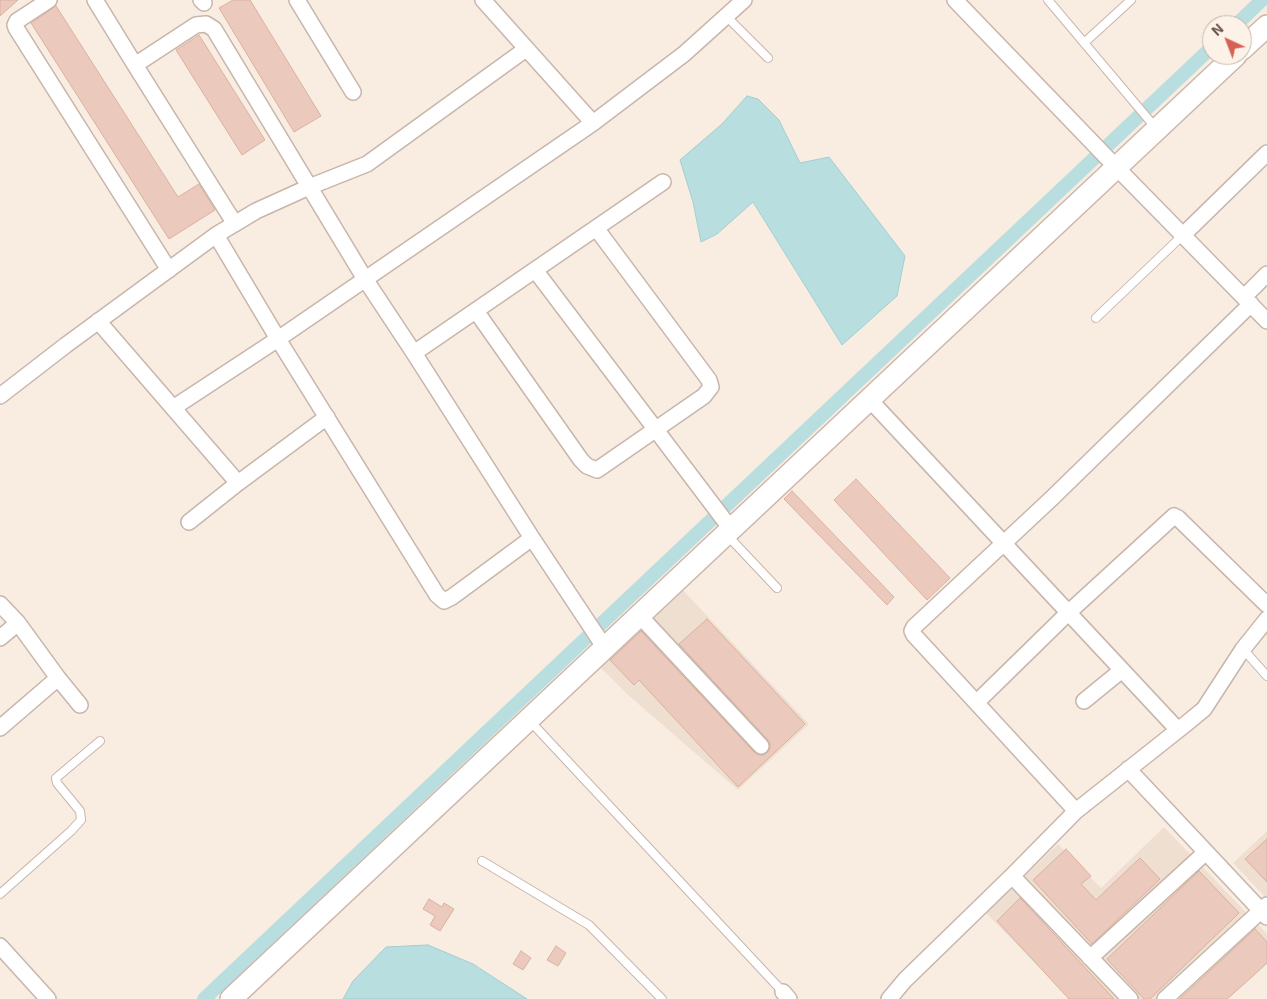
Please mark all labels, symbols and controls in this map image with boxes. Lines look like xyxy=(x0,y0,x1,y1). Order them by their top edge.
north arrow xyxy=(1202,15,1252,65)
text: N xyxy=(1208,20,1227,39)

